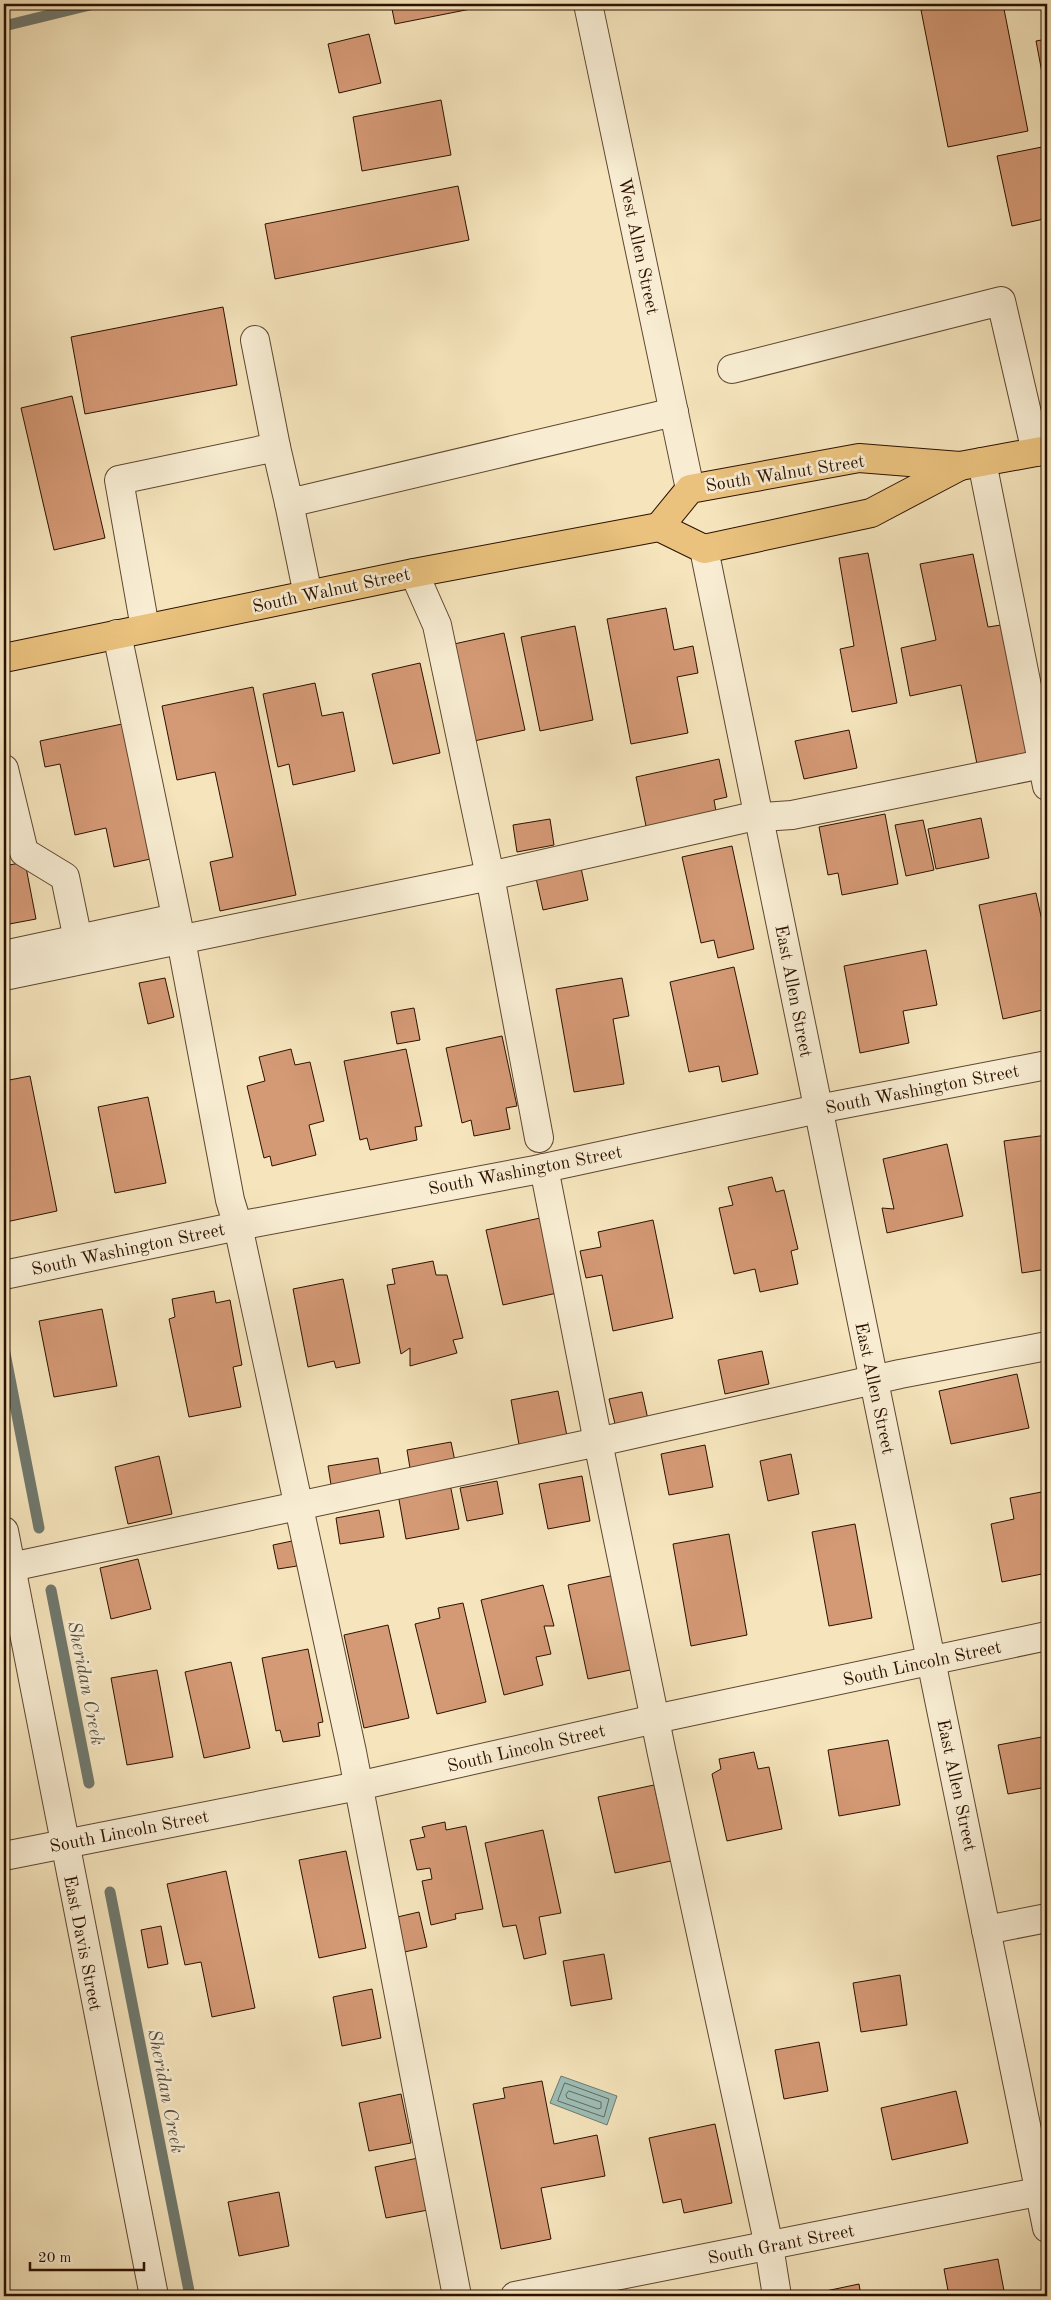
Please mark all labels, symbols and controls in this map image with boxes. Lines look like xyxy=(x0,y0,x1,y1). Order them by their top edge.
street label: West Allen Street xyxy=(615,176,661,316)
street label: South Walnut Street xyxy=(704,453,866,495)
street label: South Walnut Street xyxy=(251,565,412,616)
street label: East Allen Street xyxy=(771,923,815,1059)
street label: South Washington Street xyxy=(824,1062,1021,1118)
street label: South Washington Street xyxy=(427,1143,624,1199)
street label: South Washington Street xyxy=(30,1221,226,1279)
street label: East Allen Street xyxy=(851,1320,897,1456)
water label: Sheridan Creek xyxy=(63,1620,106,1747)
street label: South Lincoln Street xyxy=(841,1638,1003,1690)
street label: East Allen Street xyxy=(933,1717,979,1853)
street label: South Lincoln Street xyxy=(445,1722,607,1776)
street label: South Lincoln Street xyxy=(48,1808,210,1856)
street label: East Davis Street xyxy=(60,1874,104,2013)
water label: Sheridan Creek xyxy=(143,2028,186,2155)
street label: South Grant Street xyxy=(706,2222,856,2268)
scale bar xyxy=(30,2240,144,2272)
text: 20 m xyxy=(38,2251,72,2266)

